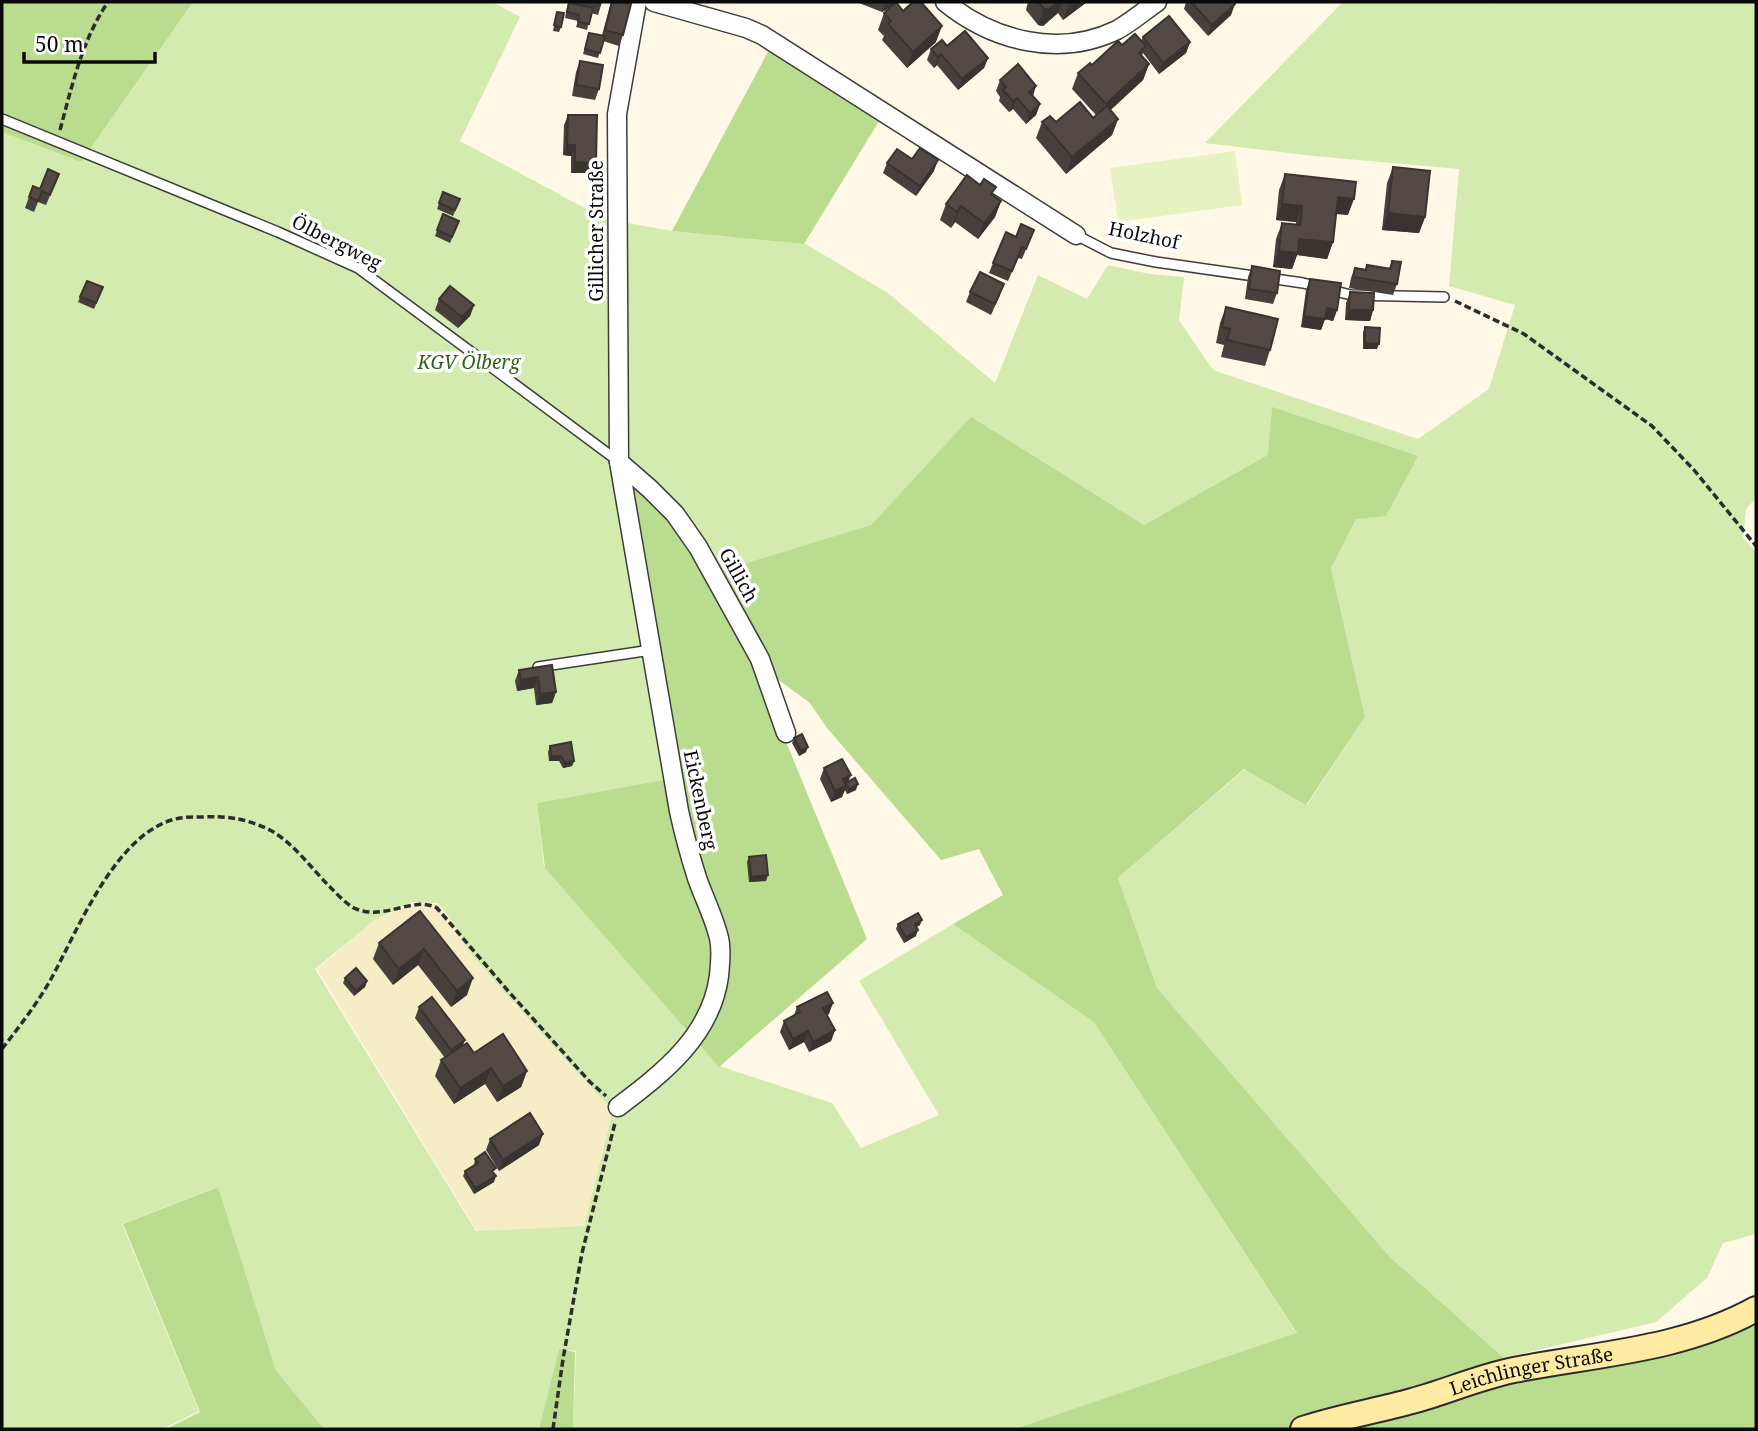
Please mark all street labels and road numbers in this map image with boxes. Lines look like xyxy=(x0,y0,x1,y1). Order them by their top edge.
street label: Gillicher Straße xyxy=(583,160,609,302)
street label: Ölbergweg xyxy=(288,208,386,276)
street label: Holzhof xyxy=(1106,215,1184,256)
street label: Gillich xyxy=(713,543,765,607)
street label: Eickenberg xyxy=(678,748,724,852)
street label: Leichlinger Straße xyxy=(1446,1341,1615,1401)

